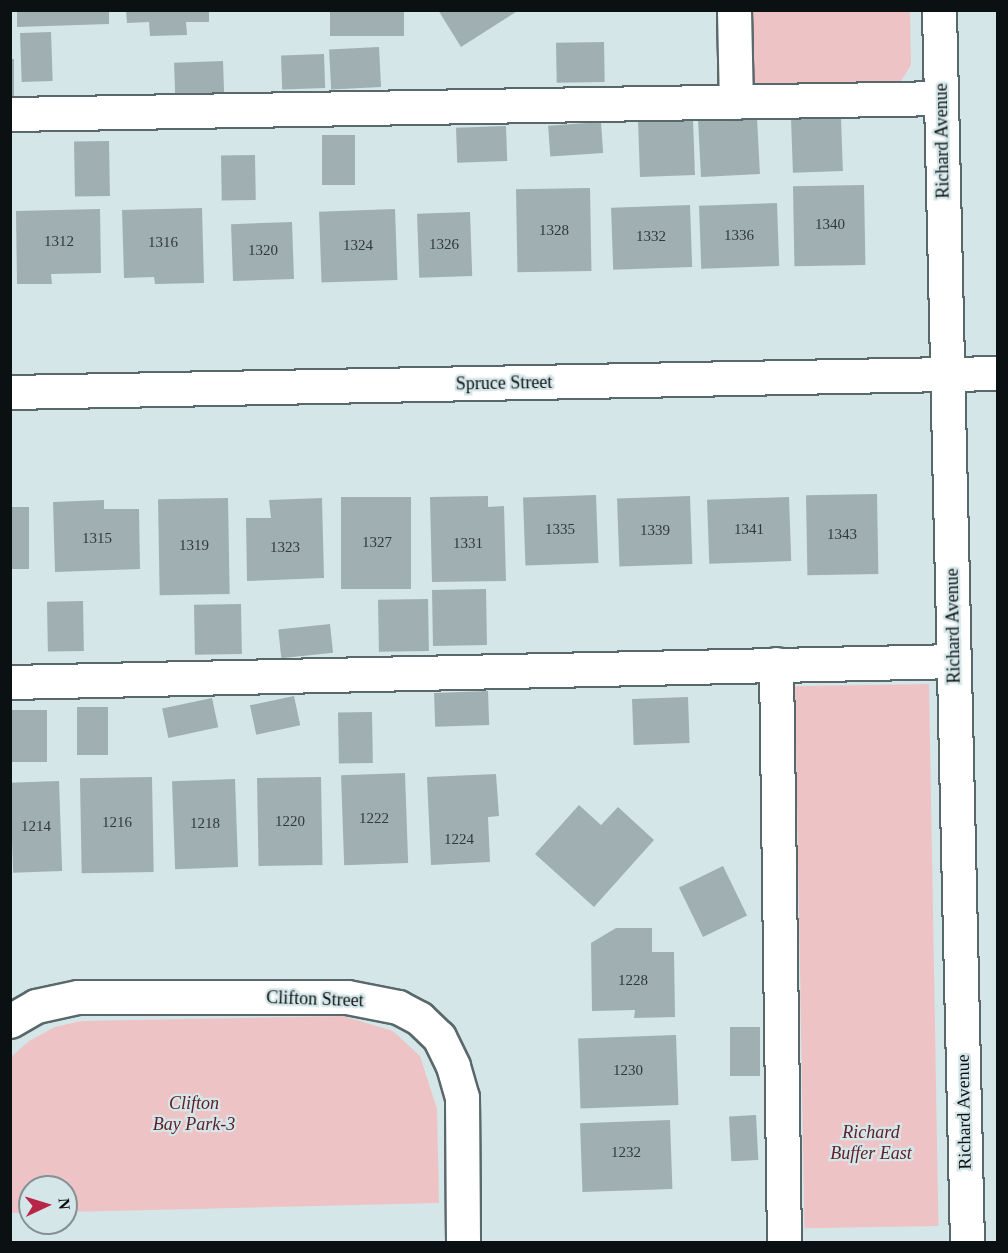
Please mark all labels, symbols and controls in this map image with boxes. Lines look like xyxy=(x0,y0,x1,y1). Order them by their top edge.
street label: Richard Avenue xyxy=(930,83,954,199)
house number: 1340 xyxy=(815,216,845,234)
house number: 1328 xyxy=(539,222,569,240)
house number: 1336 xyxy=(724,227,754,245)
house number: 1332 xyxy=(636,228,666,246)
house number: 1312 xyxy=(44,233,74,251)
house number: 1316 xyxy=(148,234,178,252)
house number: 1326 xyxy=(429,236,459,254)
house number: 1324 xyxy=(343,237,373,255)
house number: 1320 xyxy=(248,242,278,260)
street label: Spruce Street xyxy=(456,371,552,395)
house number: 1335 xyxy=(545,521,575,539)
house number: 1341 xyxy=(734,521,764,539)
house number: 1339 xyxy=(640,522,670,540)
house number: 1343 xyxy=(827,526,857,544)
house number: 1315 xyxy=(82,530,112,548)
house number: 1327 xyxy=(362,534,392,552)
house number: 1331 xyxy=(453,535,483,553)
house number: 1319 xyxy=(179,537,209,555)
house number: 1323 xyxy=(270,539,300,557)
street label: Richard Avenue xyxy=(941,568,965,684)
house number: 1222 xyxy=(359,810,389,828)
house number: 1220 xyxy=(275,813,305,831)
house number: 1216 xyxy=(102,814,132,832)
house number: 1218 xyxy=(190,815,220,833)
house number: 1214 xyxy=(21,818,51,836)
house number: 1224 xyxy=(444,831,474,849)
house number: 1228 xyxy=(618,972,648,990)
street label: Clifton Street xyxy=(266,987,364,1011)
street label: Richard Avenue xyxy=(952,1054,976,1170)
house number: 1230 xyxy=(613,1062,643,1080)
park label: Clifton Bay Park-3 xyxy=(153,1093,235,1136)
park label: Richard Buffer East xyxy=(830,1122,912,1164)
house number: 1232 xyxy=(611,1144,641,1162)
north arrow xyxy=(18,1175,78,1235)
text: N xyxy=(56,1197,73,1210)

